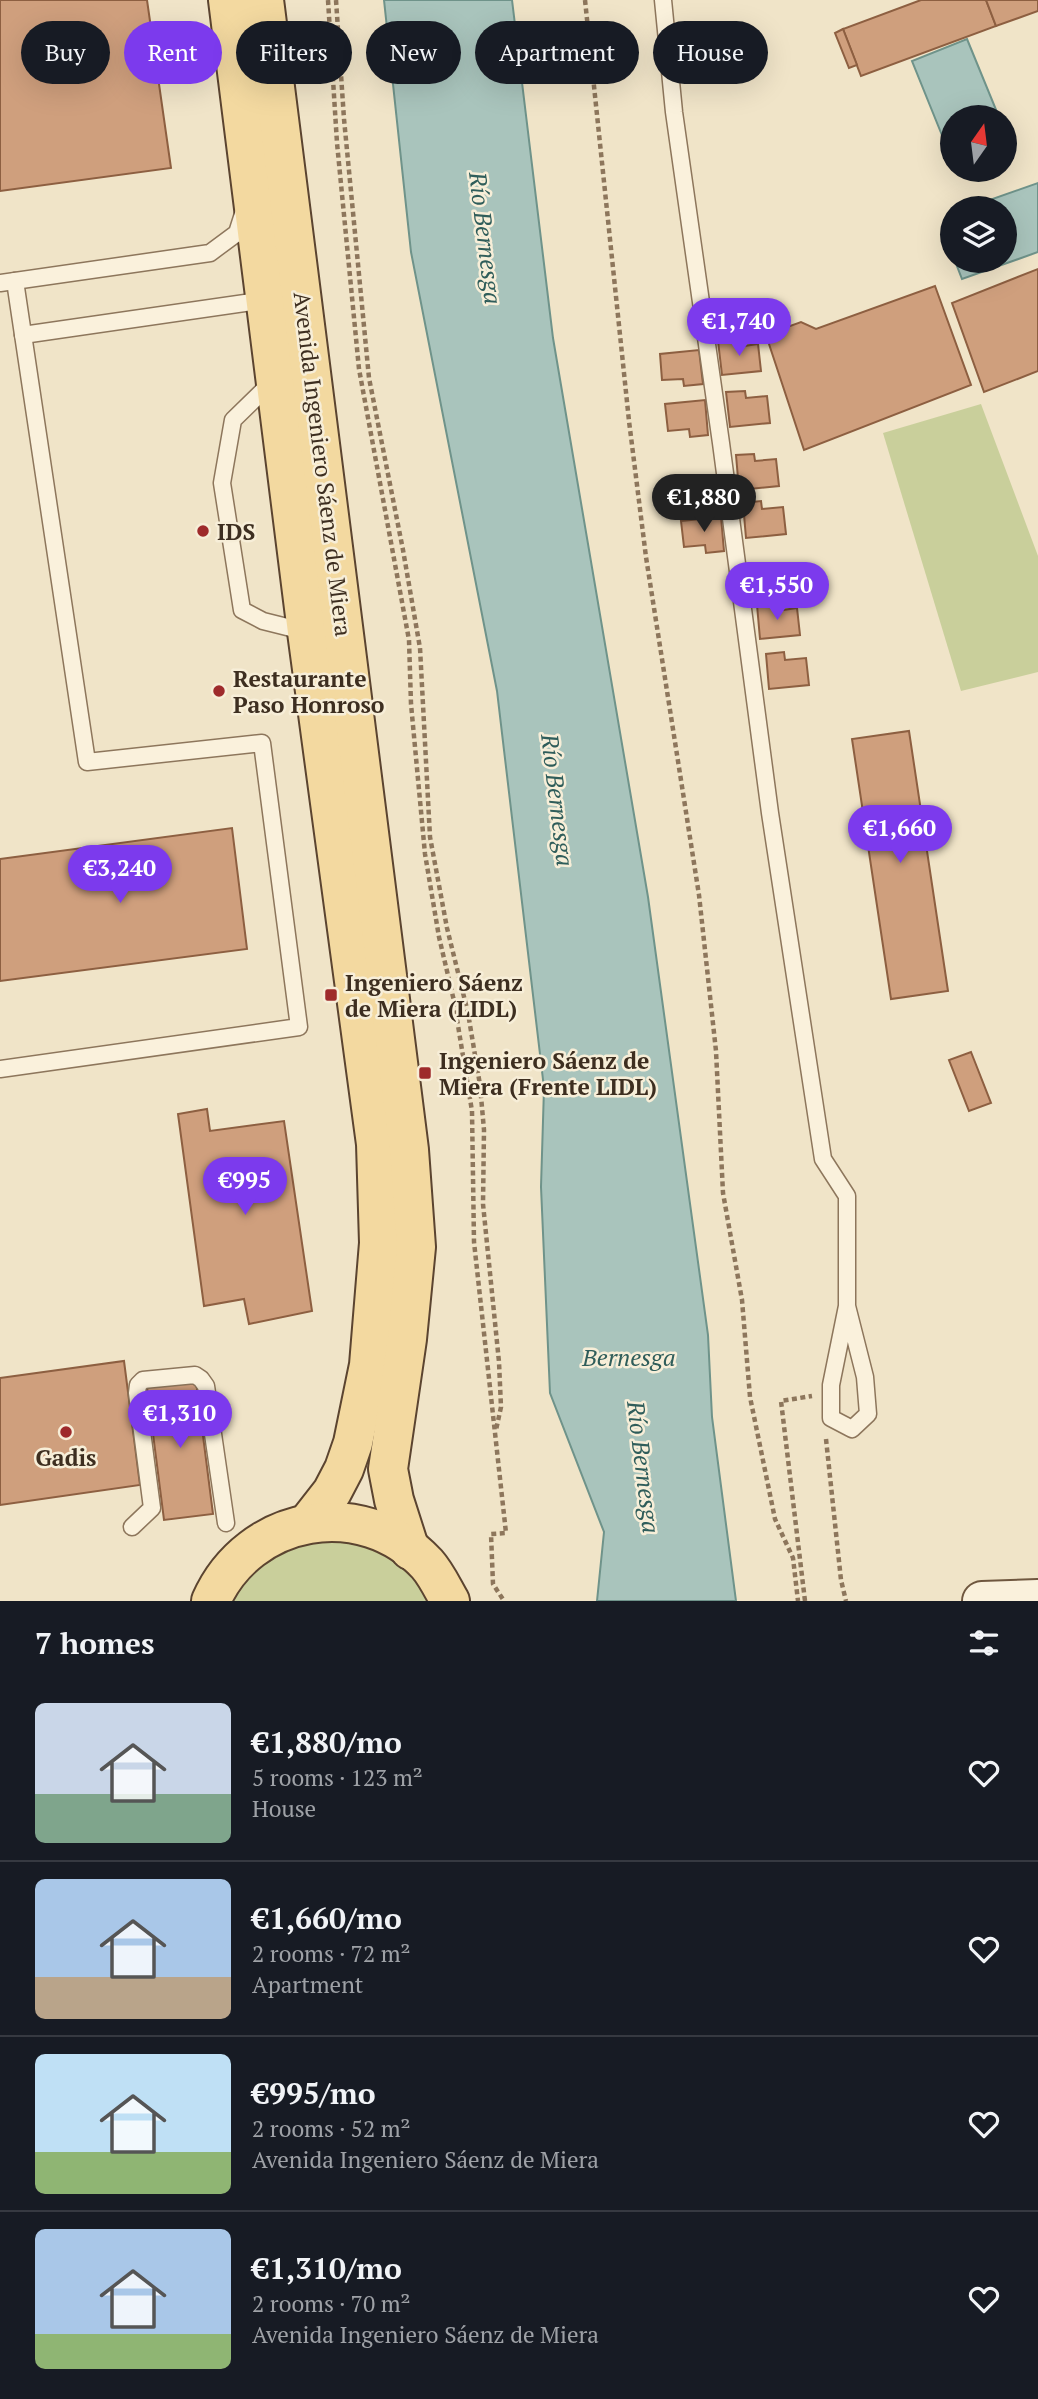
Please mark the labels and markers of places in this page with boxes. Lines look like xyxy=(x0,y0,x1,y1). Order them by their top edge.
pin: €1,740 xyxy=(682,298,796,358)
pin: €1,880 xyxy=(647,475,761,534)
place label: IDS xyxy=(217,516,255,547)
marker: IDS xyxy=(195,523,211,539)
pin: €1,550 xyxy=(720,562,834,622)
place label: Restaurante Paso Honroso xyxy=(233,663,384,720)
marker: Restaurante Paso Honroso xyxy=(211,683,227,699)
pin: €1,660 xyxy=(843,806,957,865)
pin: €3,240 xyxy=(63,846,177,905)
place label: Ingeniero Sáenz de Miera (LIDL) xyxy=(345,967,523,1024)
marker: Ingeniero Sáenz de Miera (LIDL) xyxy=(323,987,339,1003)
place label: Ingeniero Sáenz de Miera (Frente LIDL) xyxy=(439,1045,657,1102)
marker: Ingeniero Sáenz de Miera (Frente LIDL) xyxy=(417,1065,433,1081)
pin: €995 xyxy=(204,1158,286,1217)
pin: €1,310 xyxy=(123,1390,237,1450)
marker: Gadis xyxy=(58,1424,74,1440)
place label: Gadis xyxy=(36,1442,96,1473)

